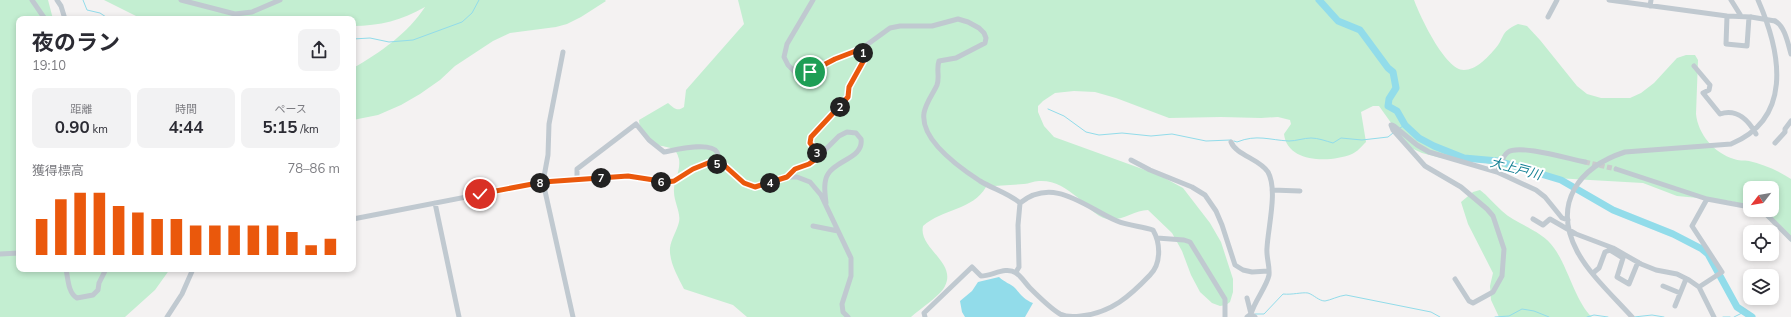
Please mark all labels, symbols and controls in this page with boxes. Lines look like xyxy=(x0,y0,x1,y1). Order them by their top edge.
text: 夜のラン xyxy=(32,28,120,56)
button: share xyxy=(298,29,340,71)
pin: 1 xyxy=(853,43,873,63)
text: 1 xyxy=(860,46,866,60)
pin xyxy=(793,55,827,89)
text: 19:10 xyxy=(32,57,66,73)
icon: arrive xyxy=(799,61,821,83)
pin: 2 xyxy=(830,97,850,117)
text: 2 xyxy=(837,100,843,114)
text: 距離 xyxy=(70,102,92,116)
text: 時間 xyxy=(175,102,197,116)
text: ペース xyxy=(274,102,307,116)
text: 0.90 xyxy=(55,116,90,137)
text: 4:44 xyxy=(169,116,203,137)
text: 5:15 xyxy=(263,116,297,137)
text: km xyxy=(90,122,108,136)
text: /km xyxy=(297,122,319,136)
pin: 3 xyxy=(807,143,827,163)
text: 3 xyxy=(814,146,820,160)
pin: 5 xyxy=(707,154,727,174)
water label: 大上戸川 xyxy=(1489,154,1545,183)
text: 5 xyxy=(714,157,720,171)
text: 78–86 m xyxy=(287,160,340,176)
text: 獲得標高 xyxy=(32,162,84,178)
pin: 7 xyxy=(591,168,611,188)
text: 7 xyxy=(598,171,604,185)
pin: 6 xyxy=(651,172,671,192)
pin: 8 xyxy=(530,173,550,193)
pin: 4 xyxy=(760,173,780,193)
text: 6 xyxy=(658,175,664,189)
text: 8 xyxy=(537,176,543,190)
text: 4 xyxy=(767,176,773,190)
pin xyxy=(463,177,497,211)
north arrow xyxy=(1743,181,1779,217)
map controls xyxy=(1743,181,1779,305)
icon: check xyxy=(469,183,491,205)
button: locate xyxy=(1743,225,1779,261)
button: layers xyxy=(1743,269,1779,305)

